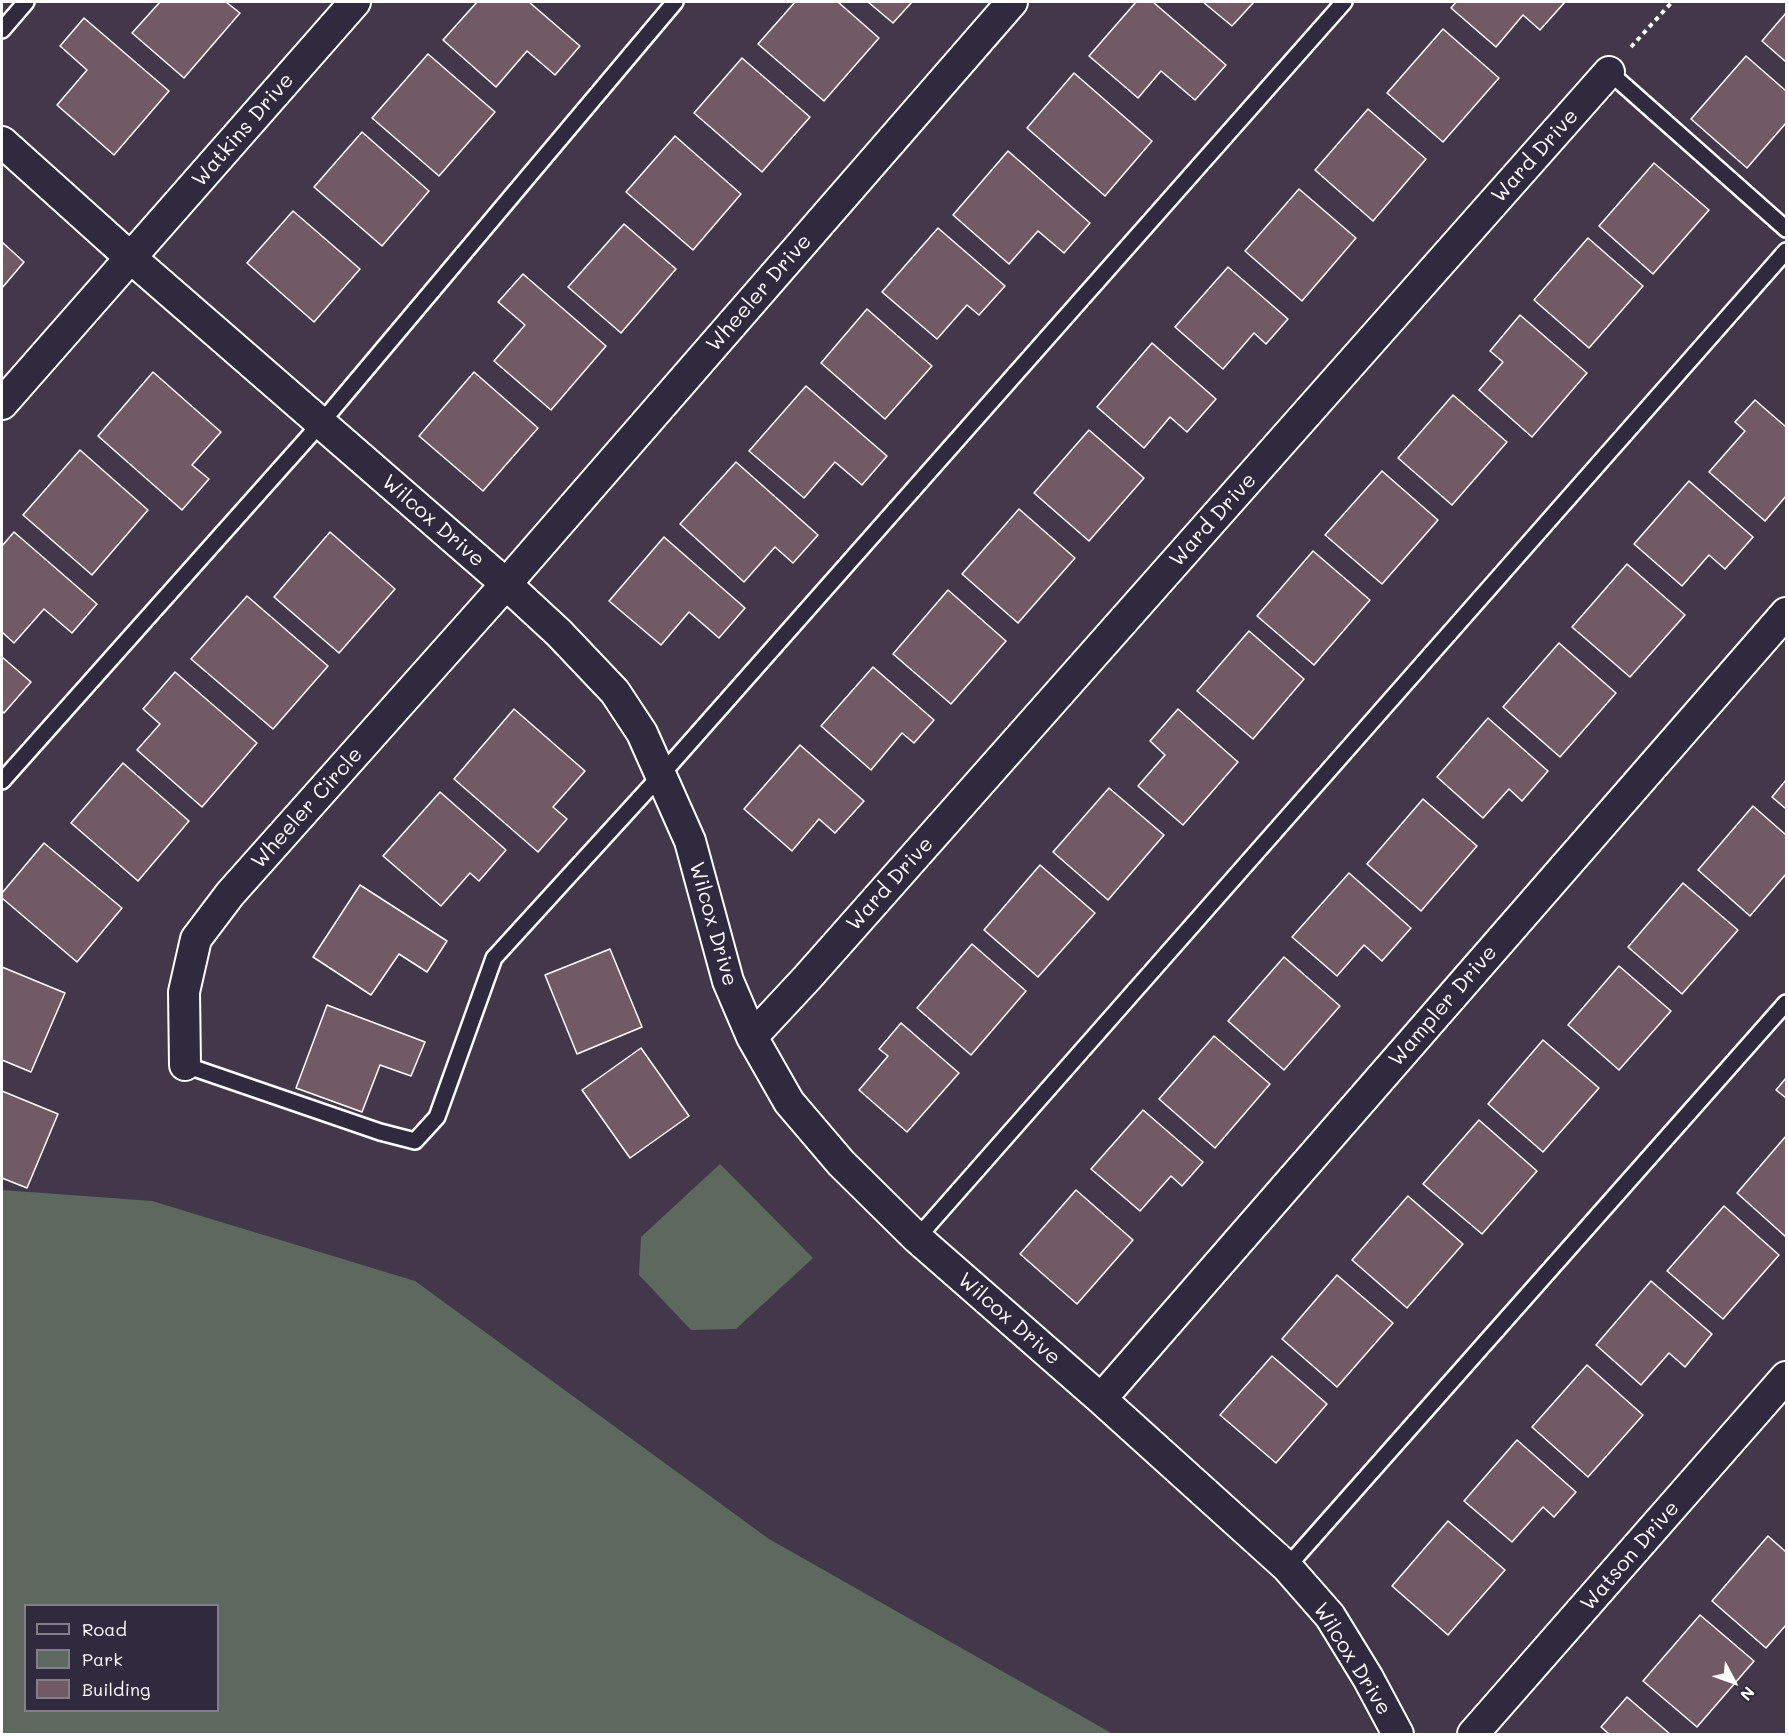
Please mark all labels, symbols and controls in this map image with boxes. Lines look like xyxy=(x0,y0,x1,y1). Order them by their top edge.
street label: Watkins Drive xyxy=(187,68,299,192)
street label: Ward Drive xyxy=(1486,104,1584,208)
street label: Wheeler Drive xyxy=(701,229,817,357)
street label: Ward Drive xyxy=(1164,468,1262,572)
street label: Wilcox Drive xyxy=(376,470,490,572)
street label: Wheeler Circle xyxy=(246,742,368,874)
street label: Ward Drive xyxy=(841,832,939,936)
street label: Wilcox Drive xyxy=(683,859,743,989)
street label: Wampler Drive xyxy=(1384,940,1502,1072)
street label: Wilcox Drive xyxy=(952,1268,1066,1370)
street label: Watson Drive xyxy=(1575,1496,1685,1616)
street label: Wilcox Drive xyxy=(1307,1598,1397,1720)
legend xyxy=(24,1604,219,1712)
text: Road xyxy=(82,1617,127,1641)
text: Park xyxy=(82,1647,123,1671)
north arrow xyxy=(1704,1652,1764,1712)
text: Building xyxy=(82,1677,150,1701)
text: N xyxy=(1736,1683,1760,1706)

